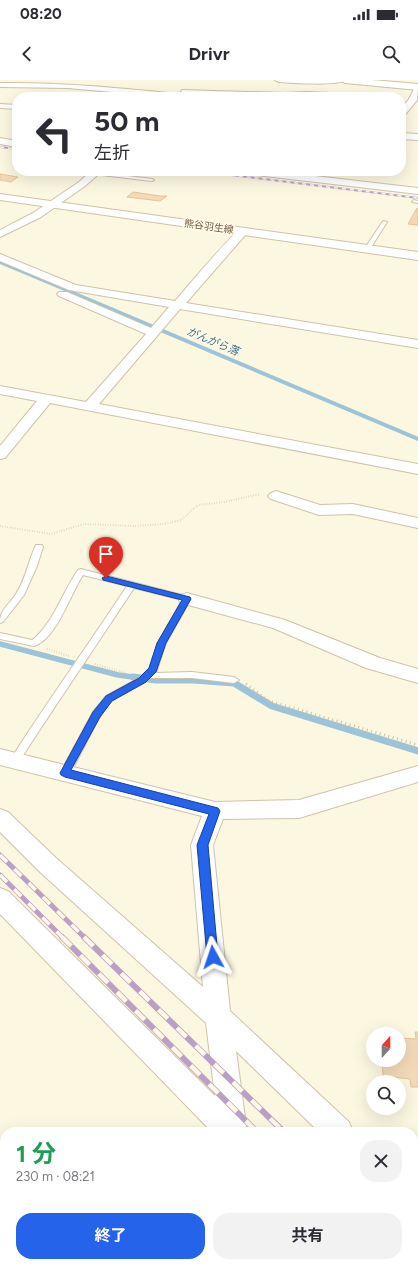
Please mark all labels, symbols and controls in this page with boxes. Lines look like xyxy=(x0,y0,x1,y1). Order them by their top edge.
text: 08:20 xyxy=(20,5,62,23)
icon: back xyxy=(16,43,38,65)
text: Drivr xyxy=(189,43,229,65)
icon: search xyxy=(380,43,402,65)
text: 50 m xyxy=(94,104,160,138)
icon: left xyxy=(28,108,80,160)
text: 左折 xyxy=(94,142,130,164)
street label: 熊谷羽生線 xyxy=(183,217,235,236)
water label: がんがら落 xyxy=(185,325,242,359)
pin xyxy=(89,537,123,578)
icon: arrive xyxy=(95,543,117,565)
position arrow xyxy=(192,936,234,978)
north arrow xyxy=(366,1027,406,1067)
map controls xyxy=(366,1027,406,1115)
button: search xyxy=(366,1075,406,1115)
text: 1 分 xyxy=(16,1139,56,1168)
button: close xyxy=(360,1140,402,1182)
text: 230 m · 08:21 xyxy=(16,1169,95,1184)
button: 終了 xyxy=(16,1213,205,1259)
button: 共有 xyxy=(213,1213,402,1259)

